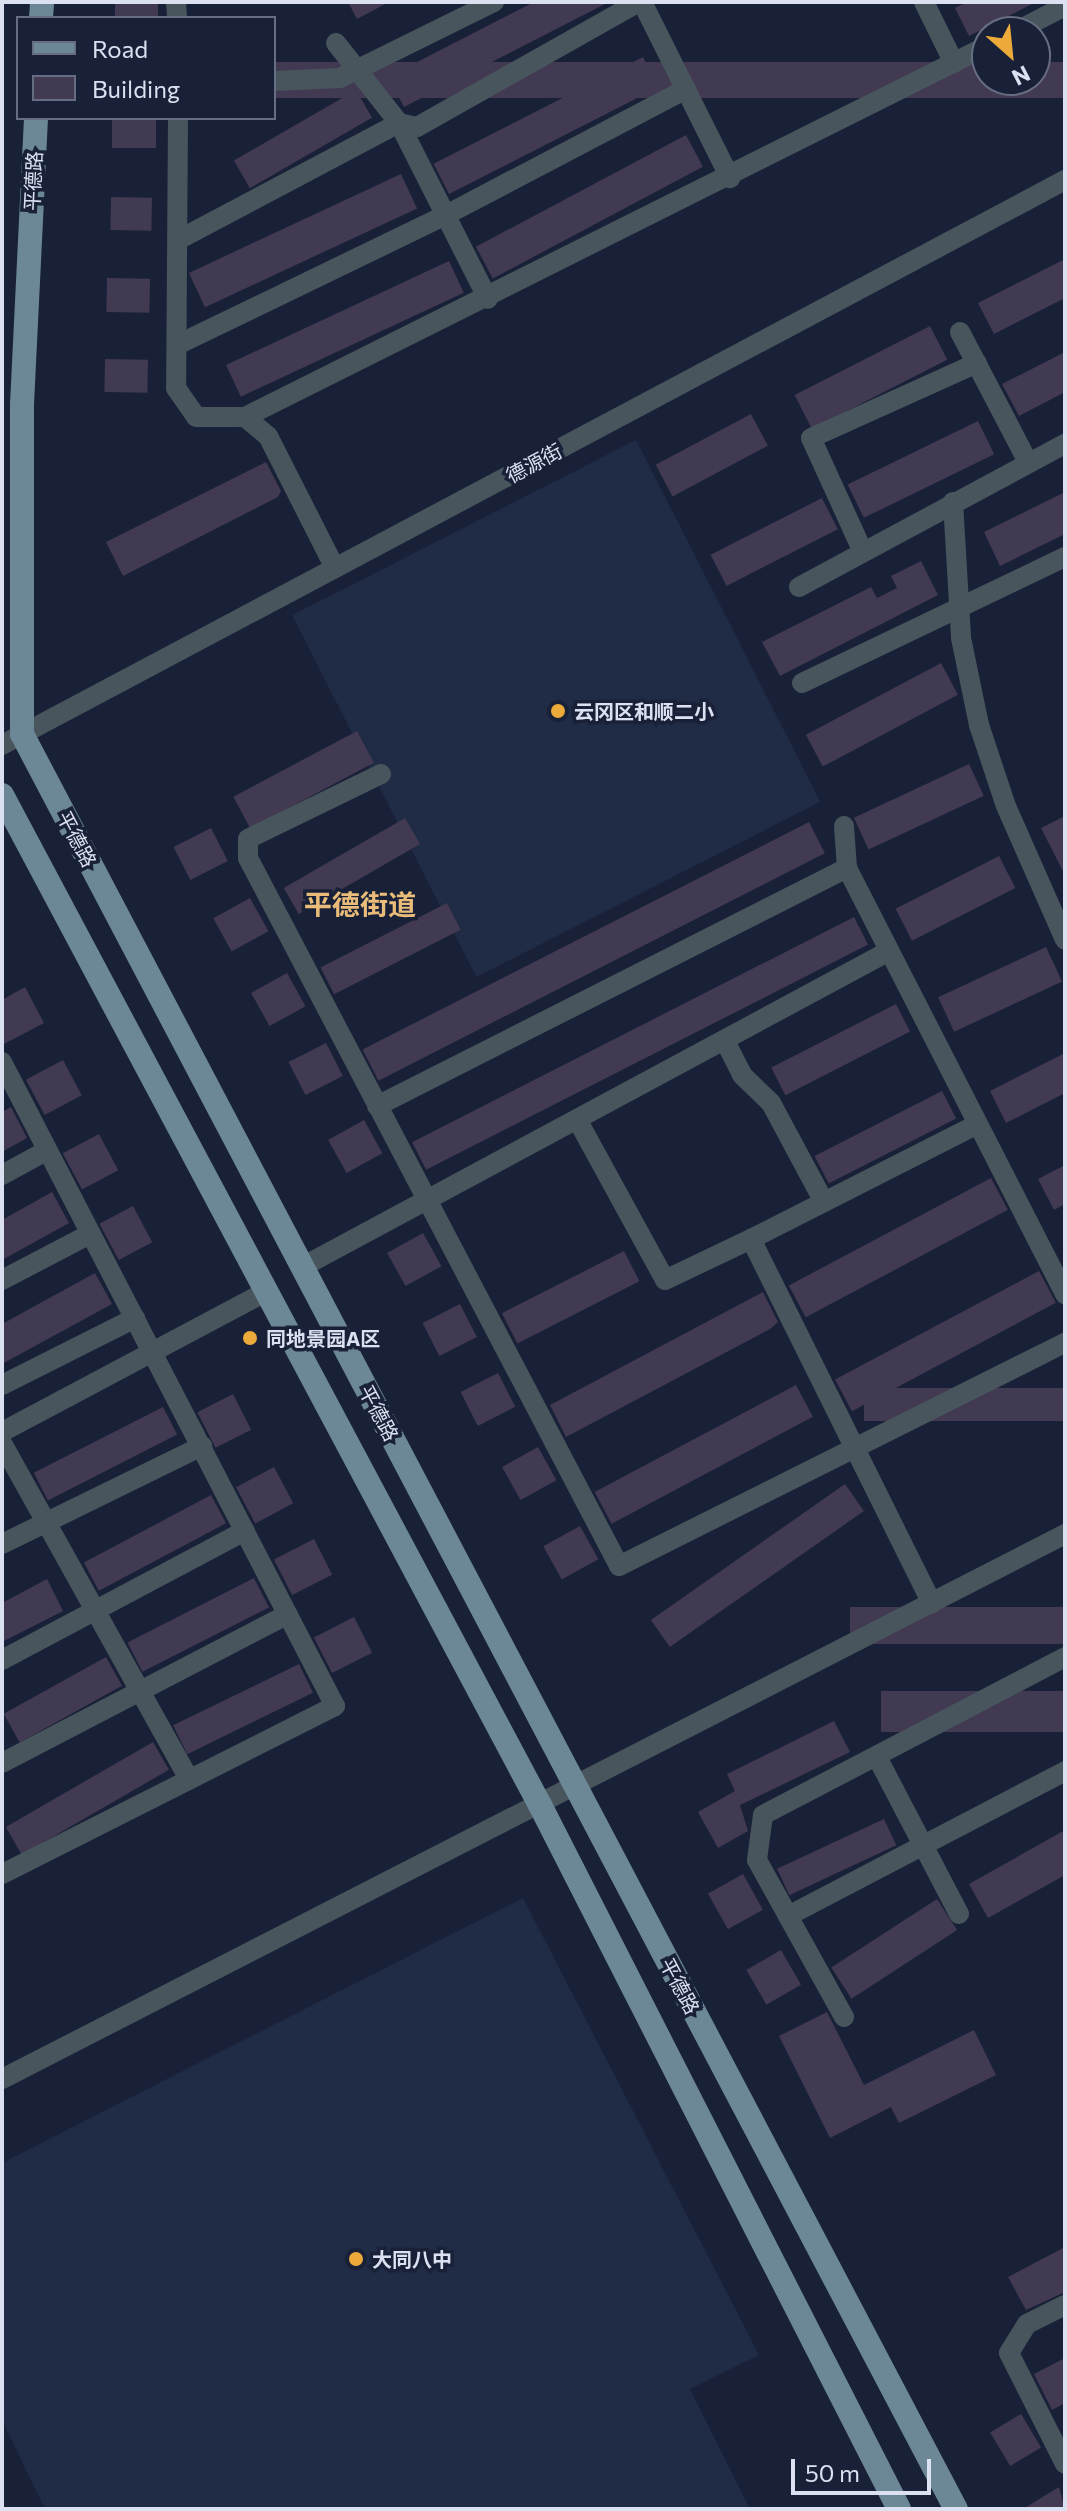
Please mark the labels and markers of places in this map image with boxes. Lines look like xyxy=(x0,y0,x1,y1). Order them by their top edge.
place label: 云冈区和顺二小 xyxy=(574,699,714,723)
marker: 云冈区和顺二小 xyxy=(549,702,567,720)
place label: 同地景园A区 xyxy=(266,1326,380,1350)
marker: 同地景园A区 xyxy=(241,1329,259,1347)
place label: 大同八中 xyxy=(372,2247,452,2271)
marker: 大同八中 xyxy=(347,2250,365,2268)

